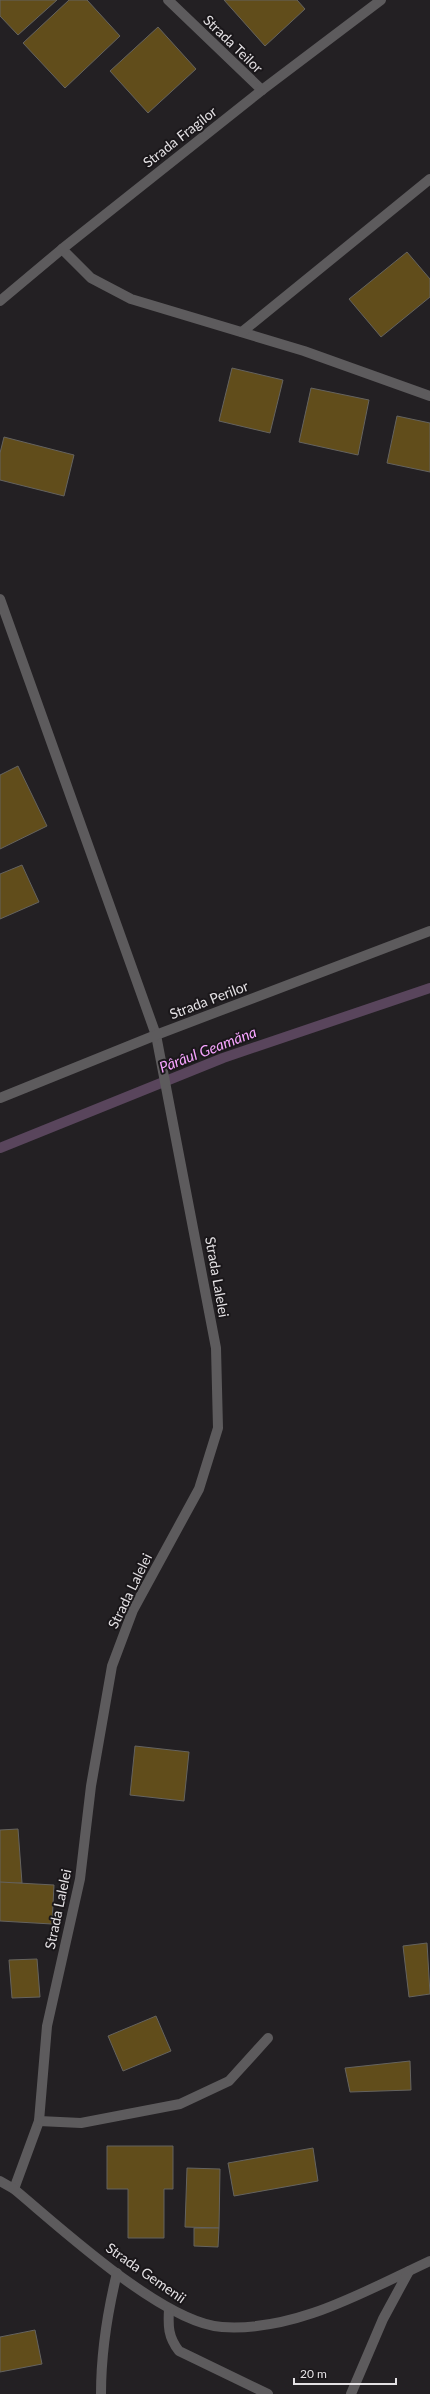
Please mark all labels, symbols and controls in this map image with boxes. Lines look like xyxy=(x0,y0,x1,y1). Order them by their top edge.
street label: Strada Teilor xyxy=(200,11,267,76)
street label: Strada Fragilor xyxy=(139,103,220,171)
street label: Strada Perilor xyxy=(167,977,251,1022)
water label: Pârâul Geamăna xyxy=(156,1022,259,1076)
street label: Strada Lalelei xyxy=(202,1235,233,1319)
street label: Strada Lalelei xyxy=(104,1550,155,1631)
street label: Strada Lalelei xyxy=(41,1867,74,1951)
street label: Strada Gemenii xyxy=(103,2239,190,2306)
scale bar xyxy=(294,2360,396,2386)
text: 20 m xyxy=(300,2366,327,2381)

